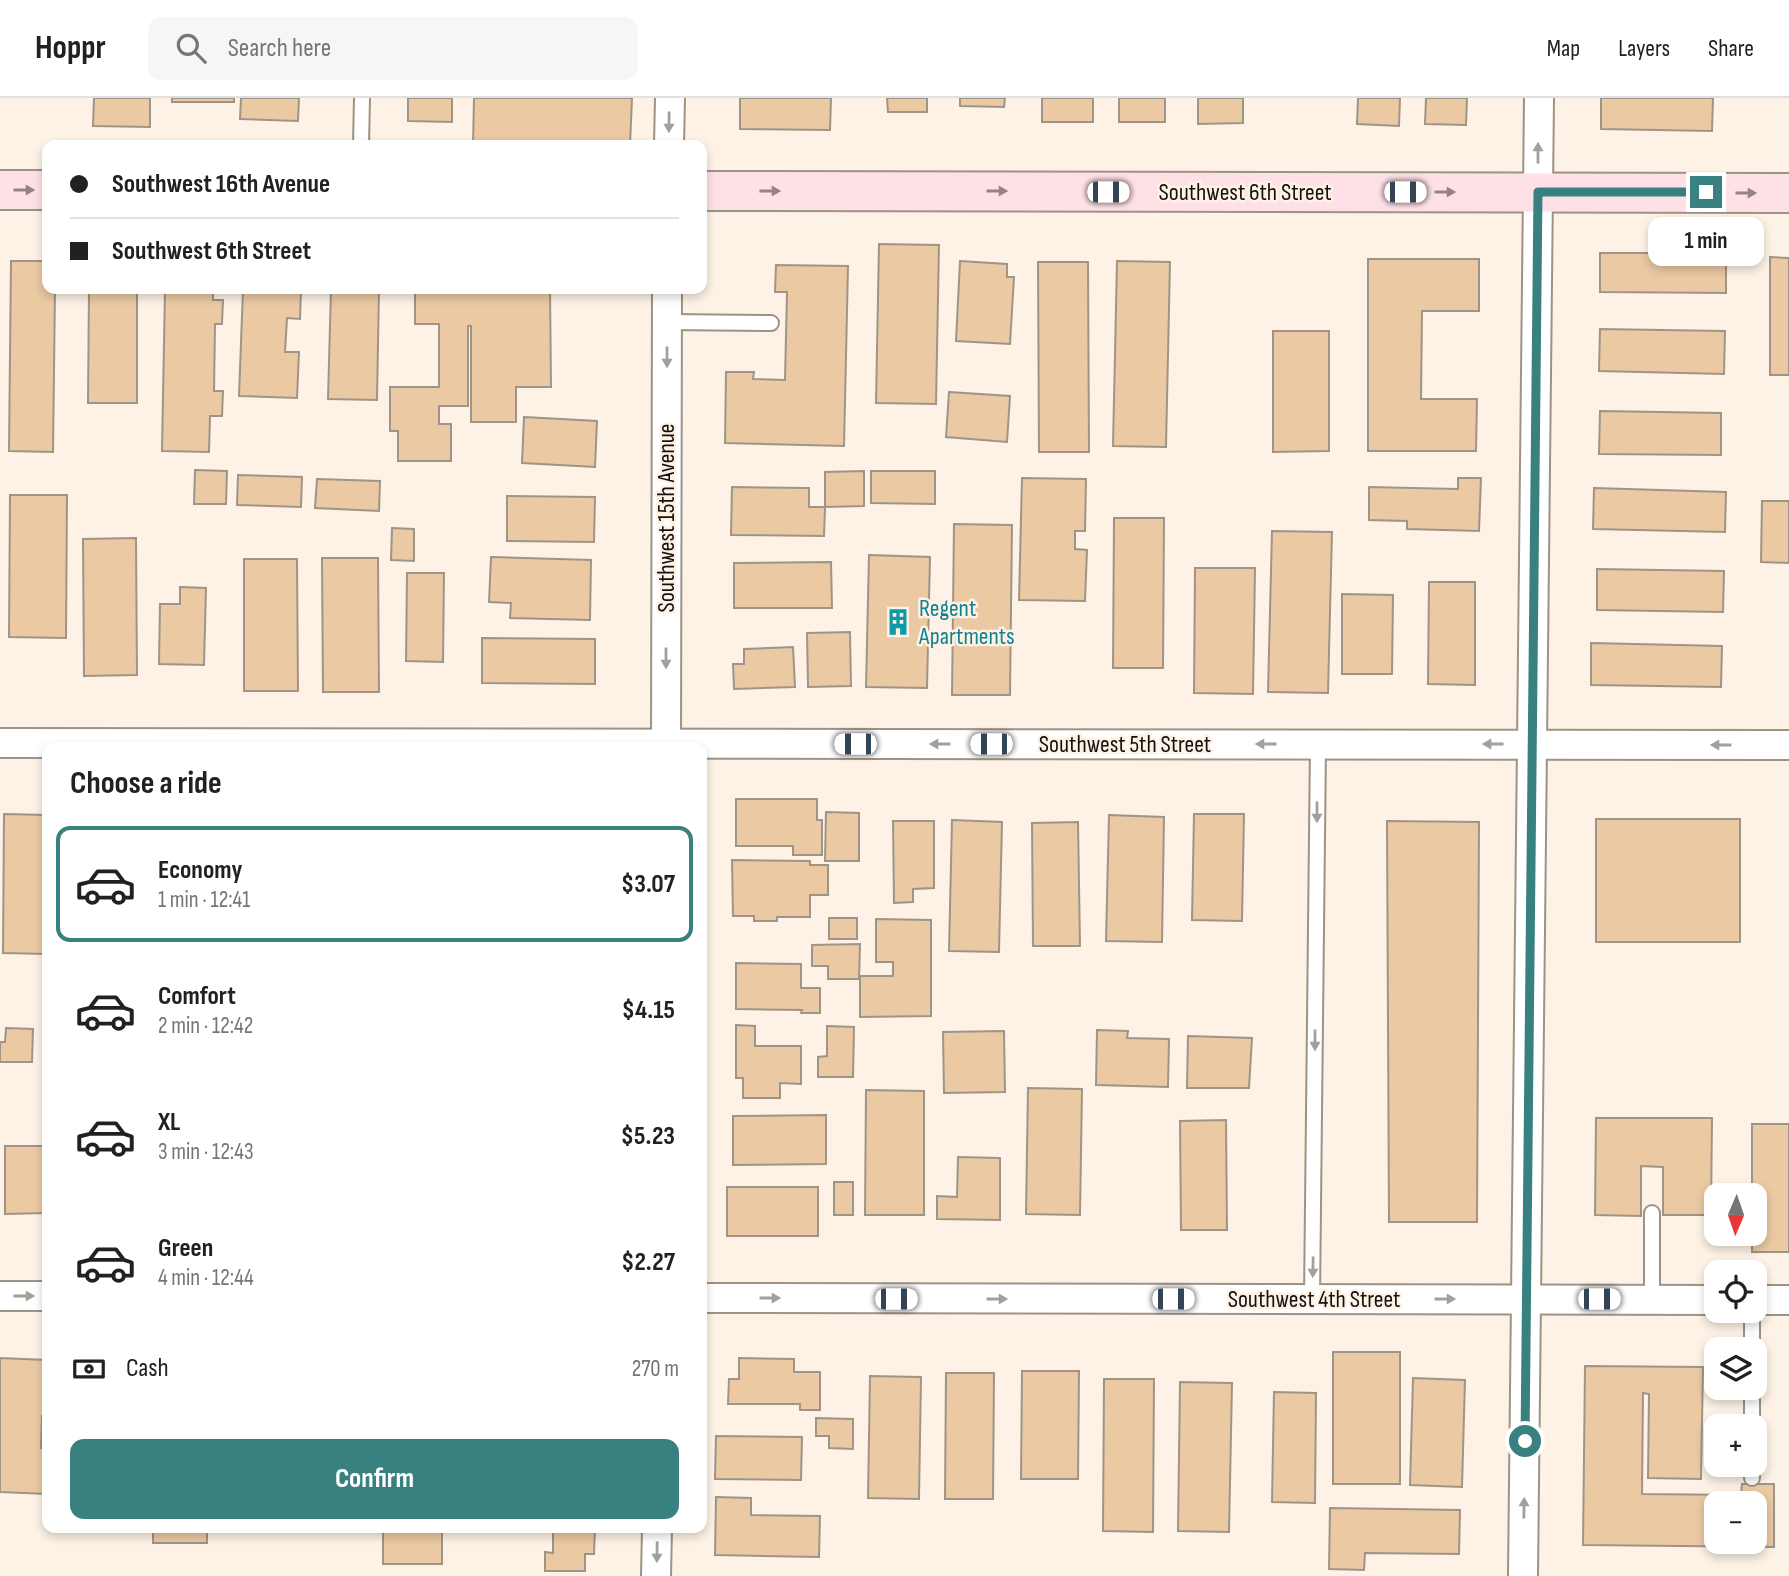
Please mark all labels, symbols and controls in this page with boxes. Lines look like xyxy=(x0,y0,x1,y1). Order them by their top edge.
search box xyxy=(148,17,638,80)
text: Hoppr xyxy=(35,28,106,68)
icon: search xyxy=(172,29,210,67)
text: Search here xyxy=(228,33,331,64)
text: Map xyxy=(1547,34,1580,63)
text: Layers xyxy=(1618,34,1670,63)
text: Share xyxy=(1708,34,1754,63)
one-way arrow xyxy=(663,111,675,133)
one-way arrow xyxy=(1532,142,1544,164)
text: Southwest 16th Avenue xyxy=(112,169,330,200)
route end xyxy=(1690,176,1722,208)
street label: Southwest 6th Street xyxy=(1158,178,1332,207)
car xyxy=(1088,182,1130,203)
car xyxy=(1385,182,1427,203)
one-way arrow xyxy=(13,184,35,196)
one-way arrow xyxy=(759,185,781,197)
one-way arrow xyxy=(987,185,1009,197)
one-way arrow xyxy=(1435,186,1457,198)
one-way arrow xyxy=(1736,187,1758,199)
callout: 1 min xyxy=(1648,217,1764,266)
text: 1 min xyxy=(1685,227,1727,255)
text: Southwest 6th Street xyxy=(112,236,311,267)
one-way arrow xyxy=(661,346,673,368)
street label: Southwest 15th Avenue xyxy=(652,424,681,612)
place label: Regent Apartments xyxy=(918,594,1015,651)
building icon: Regent Apartments xyxy=(883,607,913,637)
one-way arrow xyxy=(660,647,672,669)
street label: Southwest 5th Street xyxy=(1039,730,1211,759)
car xyxy=(835,734,877,755)
car xyxy=(971,734,1013,755)
one-way arrow xyxy=(929,738,951,750)
one-way arrow xyxy=(1255,738,1277,750)
one-way arrow xyxy=(1482,738,1504,750)
one-way arrow xyxy=(1710,739,1732,751)
text: Choose a ride xyxy=(70,764,222,803)
one-way arrow xyxy=(1311,802,1323,824)
icon: car xyxy=(74,853,137,916)
text: Economy xyxy=(158,855,242,886)
text: $3.07 xyxy=(621,869,675,900)
text: 1 min · 12:41 xyxy=(158,886,250,914)
icon: car xyxy=(74,979,137,1042)
text: Comfort xyxy=(158,981,236,1012)
text: $4.15 xyxy=(622,995,675,1026)
text: 2 min · 12:42 xyxy=(158,1012,253,1040)
one-way arrow xyxy=(1309,1029,1321,1051)
icon: car xyxy=(74,1105,137,1168)
text: XL xyxy=(158,1107,180,1138)
text: $5.23 xyxy=(621,1121,675,1152)
text: 3 min · 12:43 xyxy=(158,1138,254,1166)
north arrow xyxy=(1704,1183,1768,1246)
map controls xyxy=(1704,1183,1767,1554)
icon: car xyxy=(74,1231,137,1294)
text: Green xyxy=(158,1233,213,1264)
text: $2.27 xyxy=(621,1247,675,1278)
one-way arrow xyxy=(1307,1256,1319,1278)
button: locate xyxy=(1704,1260,1767,1323)
text: 4 min · 12:44 xyxy=(158,1264,254,1292)
street label: Southwest 4th Street xyxy=(1228,1285,1400,1314)
car xyxy=(876,1289,918,1310)
car xyxy=(1153,1289,1195,1310)
car xyxy=(1579,1289,1621,1310)
one-way arrow xyxy=(13,1290,35,1302)
one-way arrow xyxy=(759,1293,781,1304)
one-way arrow xyxy=(987,1293,1009,1305)
one-way arrow xyxy=(1435,1293,1457,1305)
button: layers xyxy=(1704,1337,1767,1400)
icon: cash xyxy=(70,1350,108,1388)
text: Cash xyxy=(126,1353,169,1384)
text: 270 m xyxy=(632,1355,679,1383)
button: + xyxy=(1704,1414,1767,1477)
route start xyxy=(1509,1425,1541,1457)
button: Confirm xyxy=(70,1439,679,1519)
button: − xyxy=(1704,1491,1767,1554)
one-way arrow xyxy=(1518,1497,1530,1519)
one-way arrow xyxy=(651,1541,662,1563)

